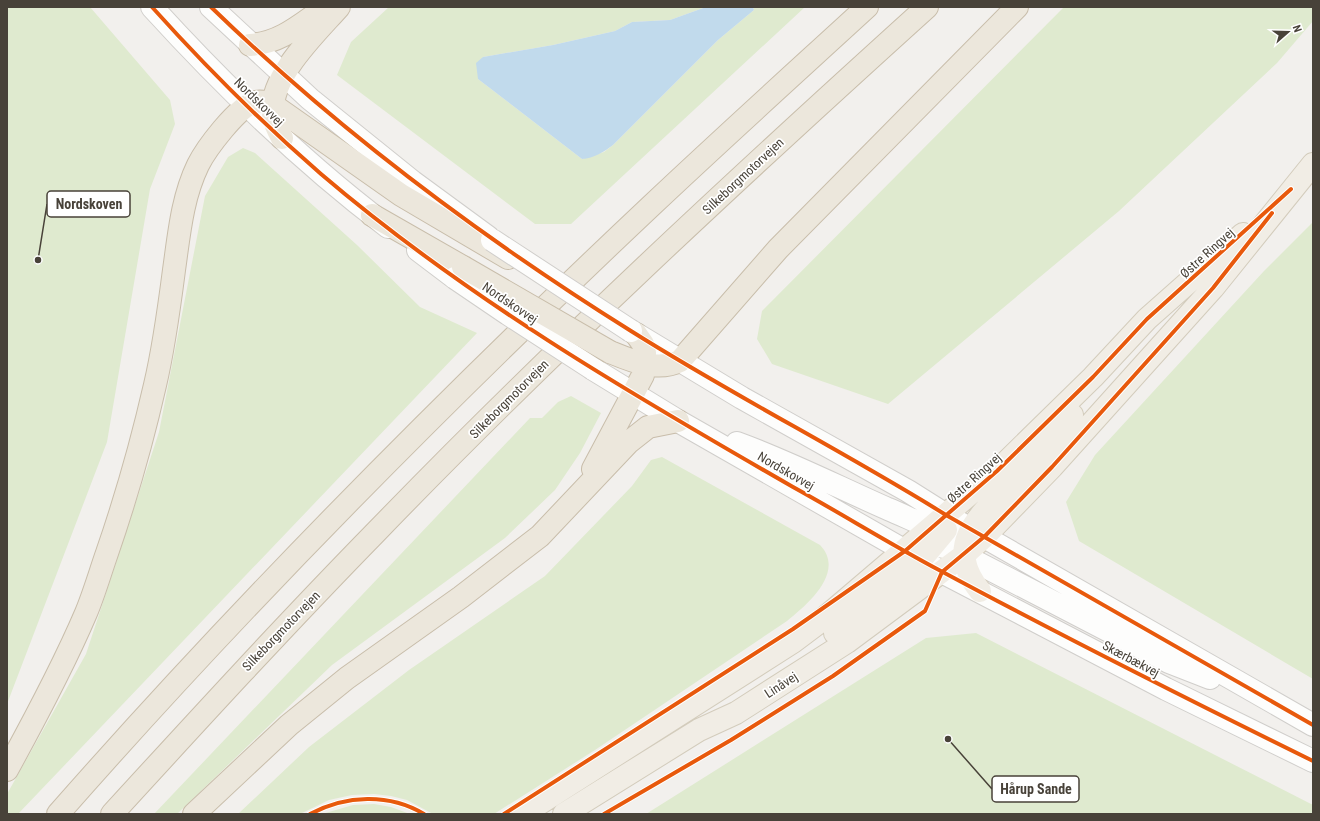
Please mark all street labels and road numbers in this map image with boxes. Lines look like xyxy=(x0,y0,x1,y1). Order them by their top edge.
street label: Nordskovvej xyxy=(231,75,287,129)
street label: Silkeborgmotorvejen xyxy=(699,135,787,217)
street label: Østre Ringvej xyxy=(1177,225,1237,281)
street label: Nordskovvej xyxy=(480,279,540,327)
street label: Silkeborgmotorvejen xyxy=(466,356,552,442)
street label: Nordskovvej xyxy=(755,449,817,493)
street label: Østre Ringvej xyxy=(944,450,1004,506)
street label: Silkeborgmotorvejen xyxy=(239,588,323,674)
street label: Skærbækvej xyxy=(1100,638,1162,680)
street label: Linåvej xyxy=(762,669,800,701)

